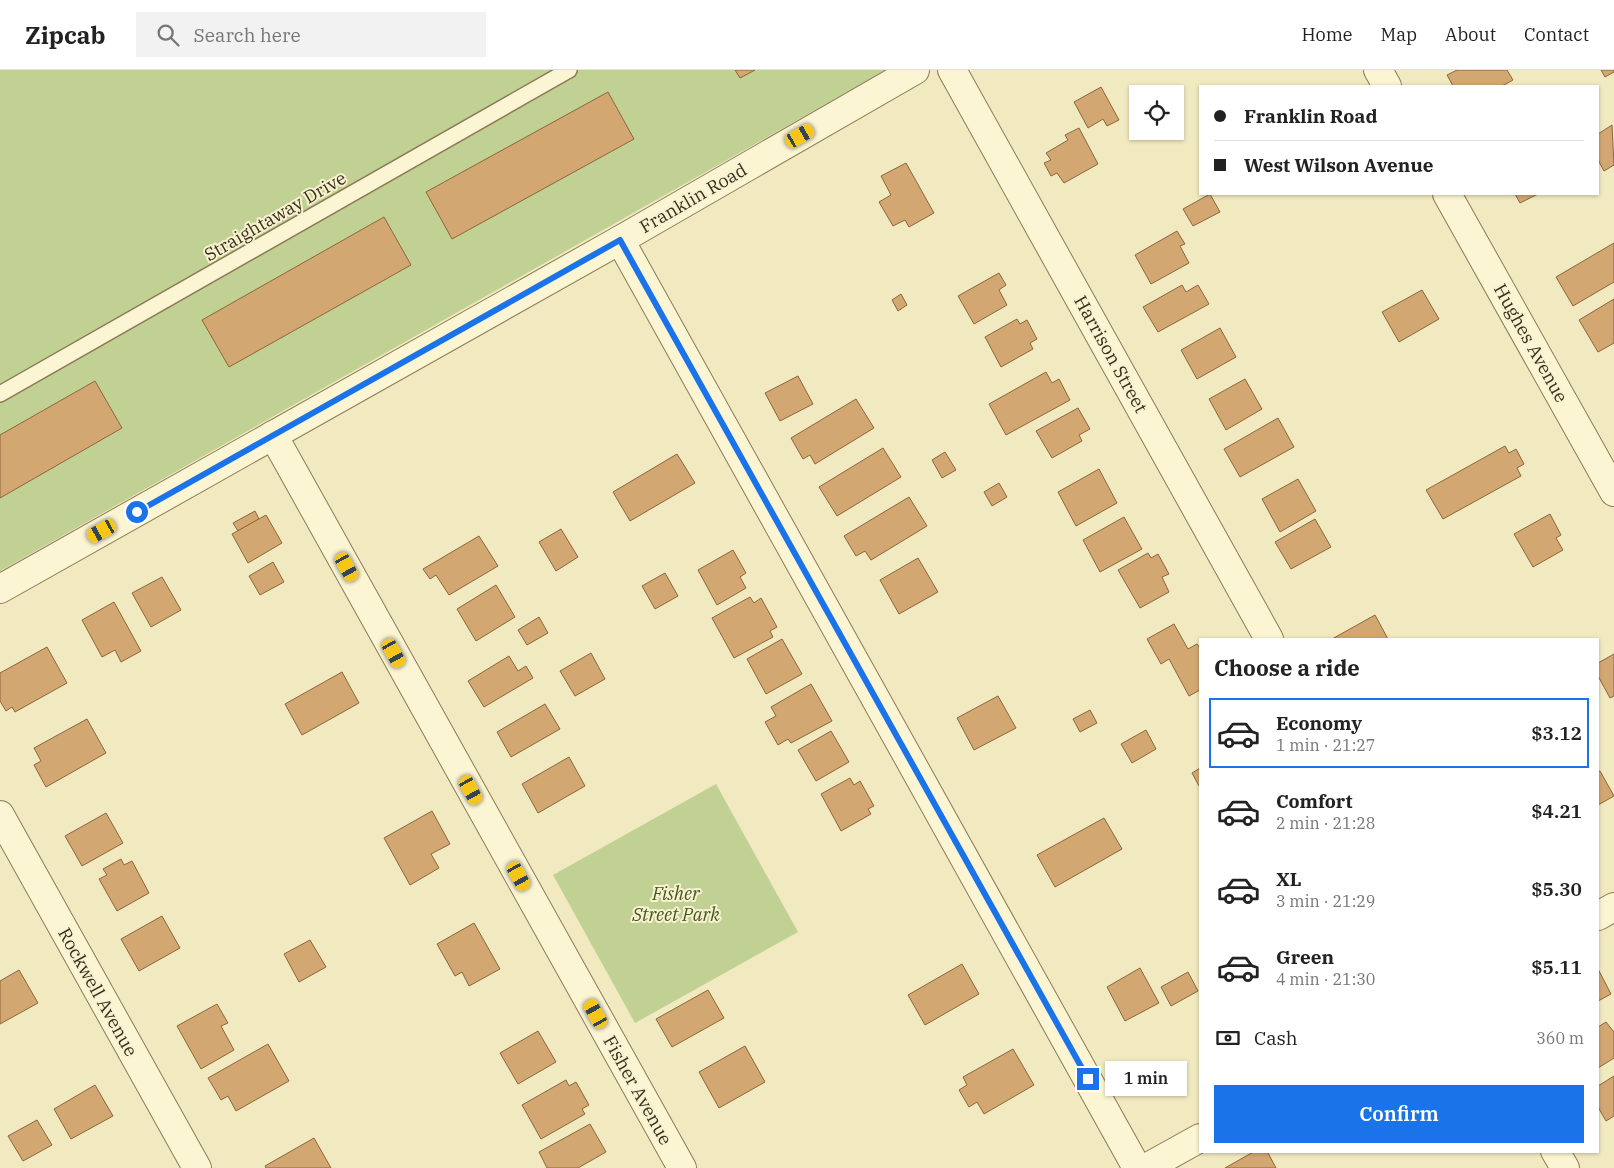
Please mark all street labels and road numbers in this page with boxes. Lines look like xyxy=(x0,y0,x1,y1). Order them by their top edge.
street label: Franklin Road xyxy=(635,158,751,238)
street label: Straightaway Drive xyxy=(200,166,350,266)
street label: Hughes Avenue xyxy=(1489,280,1573,406)
street label: Harrison Street xyxy=(1069,291,1153,417)
street label: Rockwell Avenue xyxy=(53,924,143,1060)
street label: Fisher Avenue xyxy=(598,1031,678,1149)

